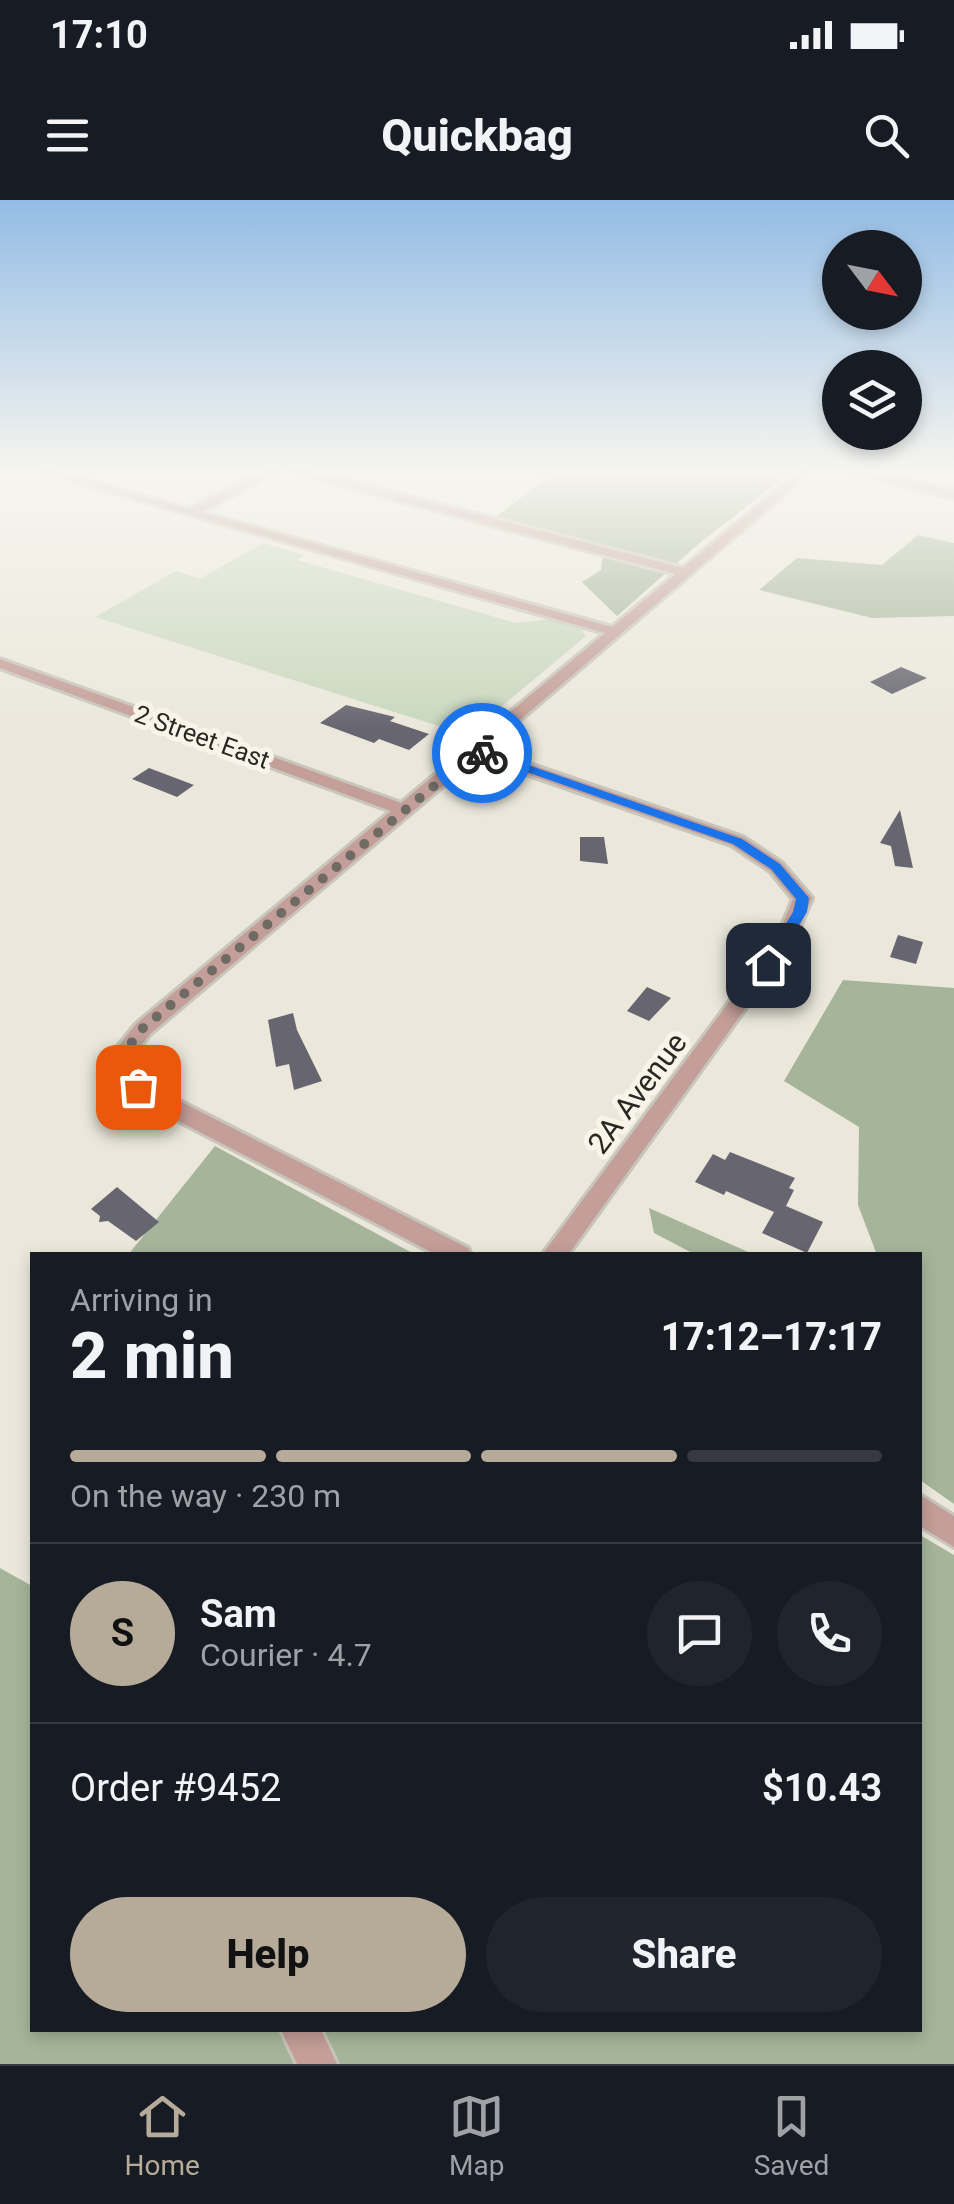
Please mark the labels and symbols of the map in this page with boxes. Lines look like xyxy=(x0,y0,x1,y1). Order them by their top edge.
north arrow xyxy=(822,230,922,330)
street label: 2 Street East xyxy=(131,699,273,775)
courier xyxy=(432,703,532,803)
pin xyxy=(726,923,811,1008)
street label: 2A Avenue xyxy=(580,1026,694,1160)
pin xyxy=(96,1045,181,1130)

